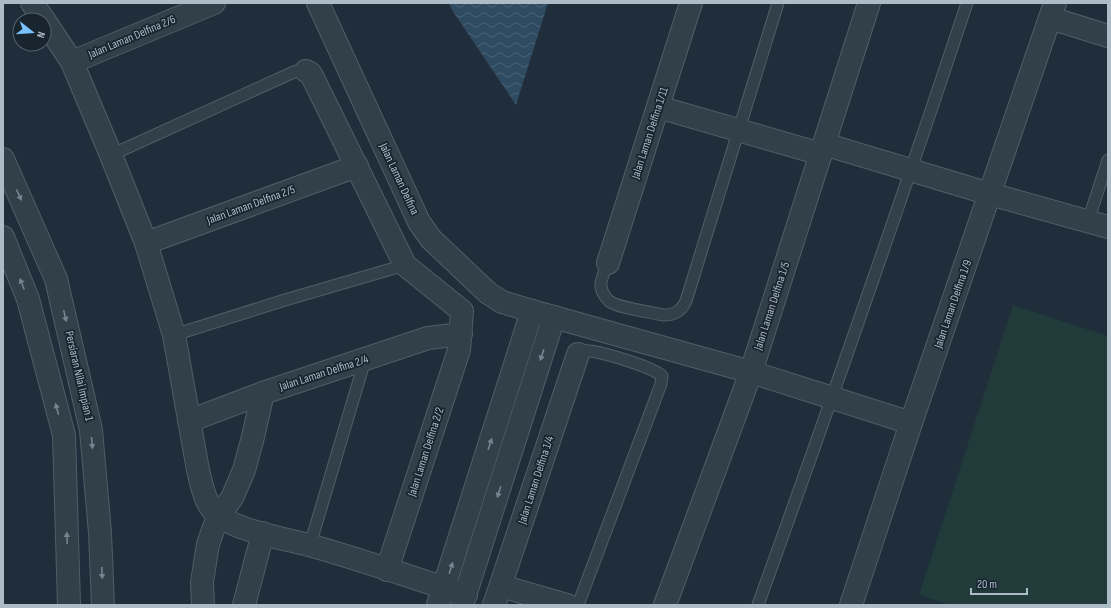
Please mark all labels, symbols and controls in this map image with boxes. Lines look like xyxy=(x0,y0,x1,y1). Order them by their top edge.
north arrow xyxy=(12,12,52,52)
street label: Jalan Laman Delfina 2/6 xyxy=(85,12,178,63)
text: N xyxy=(34,30,48,40)
street label: Jalan Laman Delfina 1/11 xyxy=(628,84,672,182)
street label: Jalan Laman Delfina xyxy=(375,140,422,218)
street label: Jalan Laman Delfina 2/5 xyxy=(204,182,297,228)
one-way arrow xyxy=(16,190,22,201)
street label: Jalan Laman Delfina 1/9 xyxy=(931,258,975,351)
street label: Jalan Laman Delfina 1/5 xyxy=(750,260,793,353)
one-way arrow xyxy=(18,277,24,289)
one-way arrow xyxy=(62,310,68,322)
street label: Persiaran Nilai Impian 1 xyxy=(61,330,97,423)
one-way arrow xyxy=(539,349,545,361)
street label: Jalan Laman Delfina 2/4 xyxy=(277,352,370,395)
one-way arrow xyxy=(54,403,60,415)
street label: Jalan Laman Delfina 2/2 xyxy=(404,405,448,499)
street label: Jalan Laman Delfina 1/4 xyxy=(514,434,557,527)
one-way arrow xyxy=(89,437,96,449)
one-way arrow xyxy=(487,438,493,450)
one-way arrow xyxy=(495,486,501,498)
one-way arrow xyxy=(63,532,70,544)
one-way arrow xyxy=(448,562,454,574)
one-way arrow xyxy=(98,567,105,579)
scale bar xyxy=(971,570,1027,596)
text: 20 m xyxy=(977,577,997,592)

